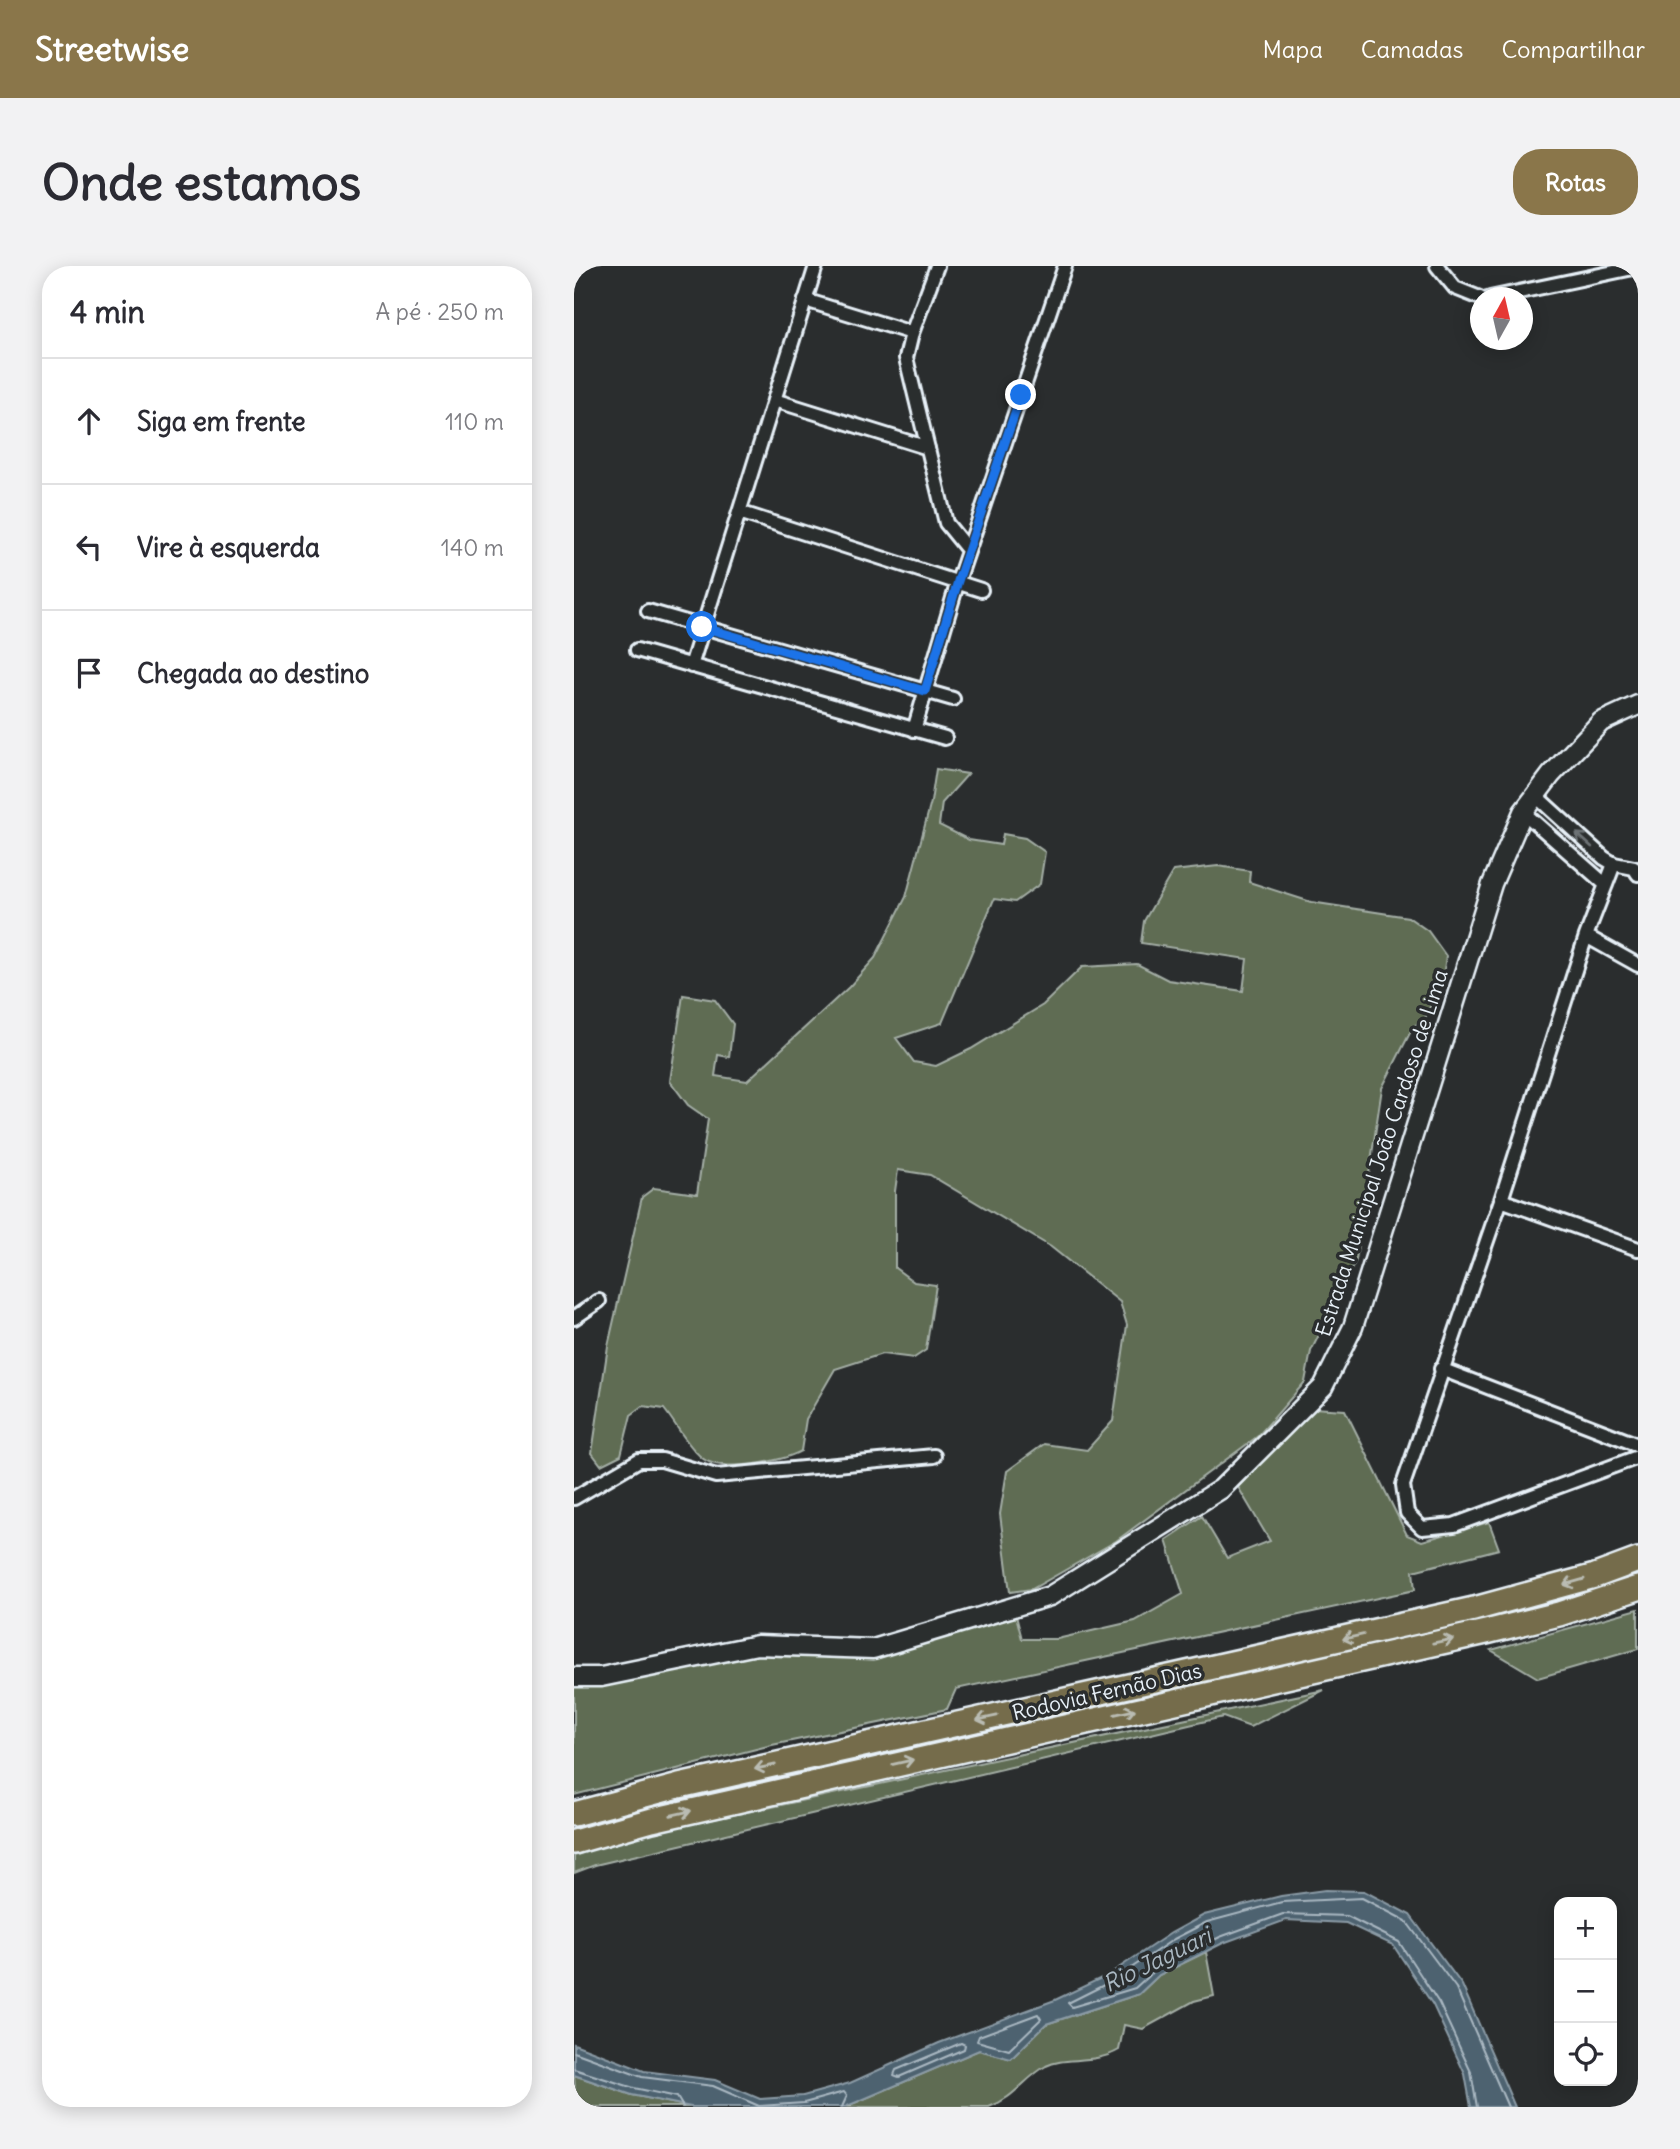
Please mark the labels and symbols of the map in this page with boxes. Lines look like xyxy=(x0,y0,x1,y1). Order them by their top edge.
north arrow xyxy=(1470,287,1533,350)
route end xyxy=(1005,379,1036,410)
route start xyxy=(686,611,717,642)
one-way arrow xyxy=(1576,832,1593,849)
street label: Estrada Municipal João Cardoso de Lima xyxy=(1309,966,1454,1340)
one-way arrow xyxy=(1563,1577,1585,1590)
one-way arrow xyxy=(1342,1630,1365,1644)
one-way arrow xyxy=(1431,1634,1454,1648)
street label: Rodovia Fernão Dias xyxy=(1010,1657,1204,1726)
one-way arrow xyxy=(1113,1705,1136,1718)
one-way arrow xyxy=(976,1712,999,1726)
one-way arrow xyxy=(891,1755,914,1769)
one-way arrow xyxy=(754,1760,777,1774)
one-way arrow xyxy=(669,1806,692,1819)
water label: Rio Jaguari xyxy=(1098,1920,1218,1998)

